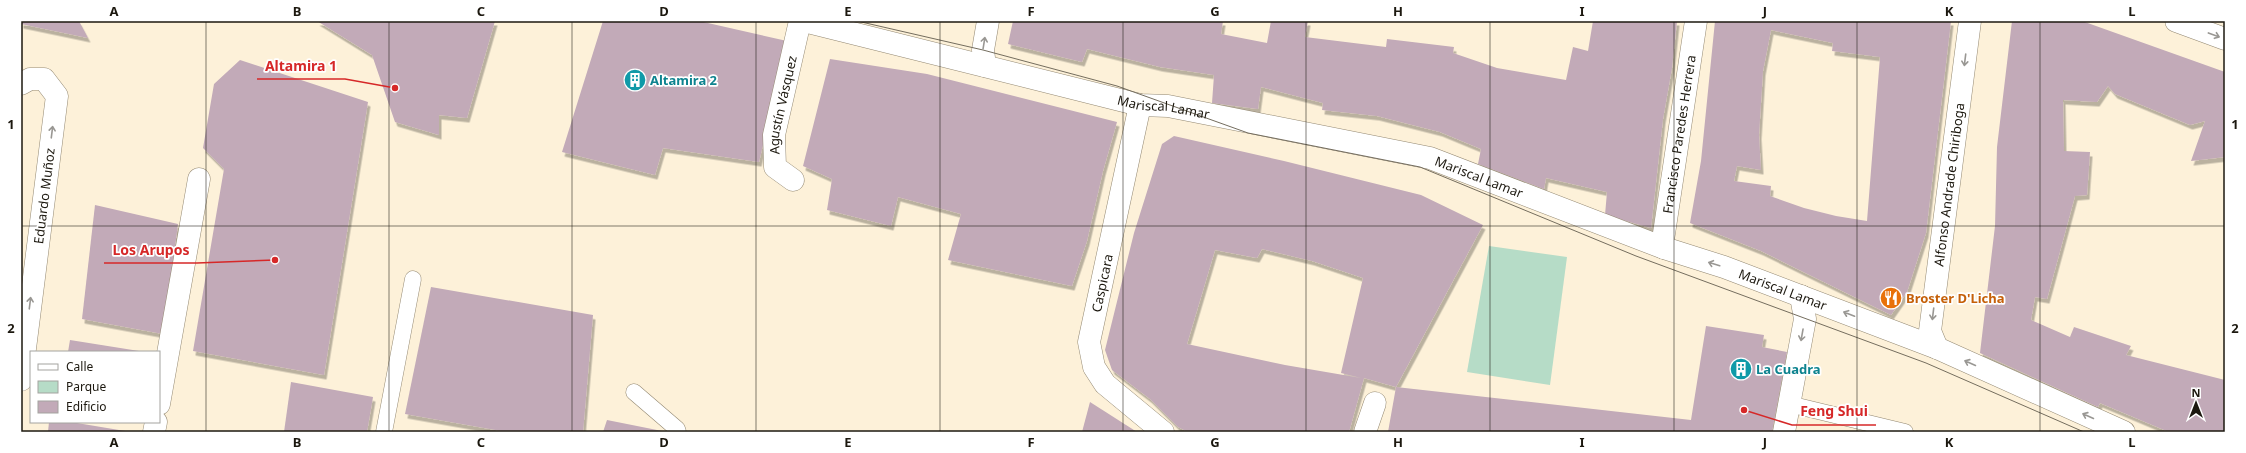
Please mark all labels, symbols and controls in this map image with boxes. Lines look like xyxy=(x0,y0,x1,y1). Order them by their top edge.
text: A xyxy=(110,2,119,20)
text: B xyxy=(293,2,301,20)
text: C xyxy=(477,2,485,20)
text: D xyxy=(659,2,669,20)
text: E xyxy=(844,2,852,20)
text: F xyxy=(1027,2,1035,20)
text: G xyxy=(1210,2,1220,20)
text: H xyxy=(1393,2,1403,20)
text: I xyxy=(1579,2,1585,20)
text: J xyxy=(1762,2,1767,20)
text: K xyxy=(1945,2,1954,20)
text: L xyxy=(2128,2,2136,20)
one-way arrow xyxy=(2207,31,2219,39)
one-way arrow xyxy=(980,37,988,50)
callout: Altamira 1 xyxy=(257,53,345,79)
one-way arrow xyxy=(1961,53,1969,66)
street label: Agustín Vásquez xyxy=(765,54,801,155)
street label: Francisco Paredes Herrera xyxy=(1658,54,1700,215)
text: Altamira 1 xyxy=(265,56,337,75)
building icon: Altamira 2 xyxy=(622,67,648,93)
place label: Altamira 2 xyxy=(650,71,717,89)
street label: Mariscal Lamar xyxy=(1116,91,1212,123)
street label: Alfonso Andrade Chiriboga xyxy=(1929,102,1968,267)
text: 1 xyxy=(7,115,15,133)
text: 1 xyxy=(2231,115,2239,133)
one-way arrow xyxy=(49,126,56,139)
street label: Eduardo Muñoz xyxy=(29,147,59,245)
street label: Mariscal Lamar xyxy=(1432,152,1526,202)
callout: Los Arupos xyxy=(104,237,197,263)
text: Los Arupos xyxy=(113,240,189,259)
street label: Caspicara xyxy=(1087,252,1117,314)
one-way arrow xyxy=(1708,260,1721,267)
street label: Mariscal Lamar xyxy=(1736,264,1830,315)
restaurant icon: Broster D'Licha xyxy=(1878,285,1904,311)
place label: Broster D'Licha xyxy=(1906,289,2005,307)
one-way arrow xyxy=(26,297,34,310)
one-way arrow xyxy=(1929,307,1936,320)
one-way arrow xyxy=(1843,310,1855,318)
text: 2 xyxy=(7,319,15,337)
text: 2 xyxy=(2231,319,2239,337)
one-way arrow xyxy=(1798,328,1806,341)
legend xyxy=(30,351,160,423)
building icon: La Cuadra xyxy=(1728,356,1754,382)
text: Calle xyxy=(66,358,94,375)
one-way arrow xyxy=(1964,358,1976,366)
place label: La Cuadra xyxy=(1756,360,1821,378)
text: Parque xyxy=(66,378,107,395)
north arrow xyxy=(2176,383,2216,423)
text: N xyxy=(2192,385,2200,400)
text: Edificio xyxy=(66,398,107,415)
callout: Feng Shui xyxy=(1792,399,1876,425)
text: Feng Shui xyxy=(1800,401,1868,420)
one-way arrow xyxy=(2083,412,2095,419)
text: A xyxy=(110,433,119,451)
text: B xyxy=(293,433,301,451)
text: C xyxy=(477,433,485,451)
text: D xyxy=(659,433,669,451)
text: E xyxy=(844,433,852,451)
text: F xyxy=(1027,433,1035,451)
text: G xyxy=(1210,433,1220,451)
text: H xyxy=(1393,433,1403,451)
text: I xyxy=(1579,433,1585,451)
text: J xyxy=(1762,433,1767,451)
text: K xyxy=(1945,433,1954,451)
text: L xyxy=(2128,433,2136,451)

